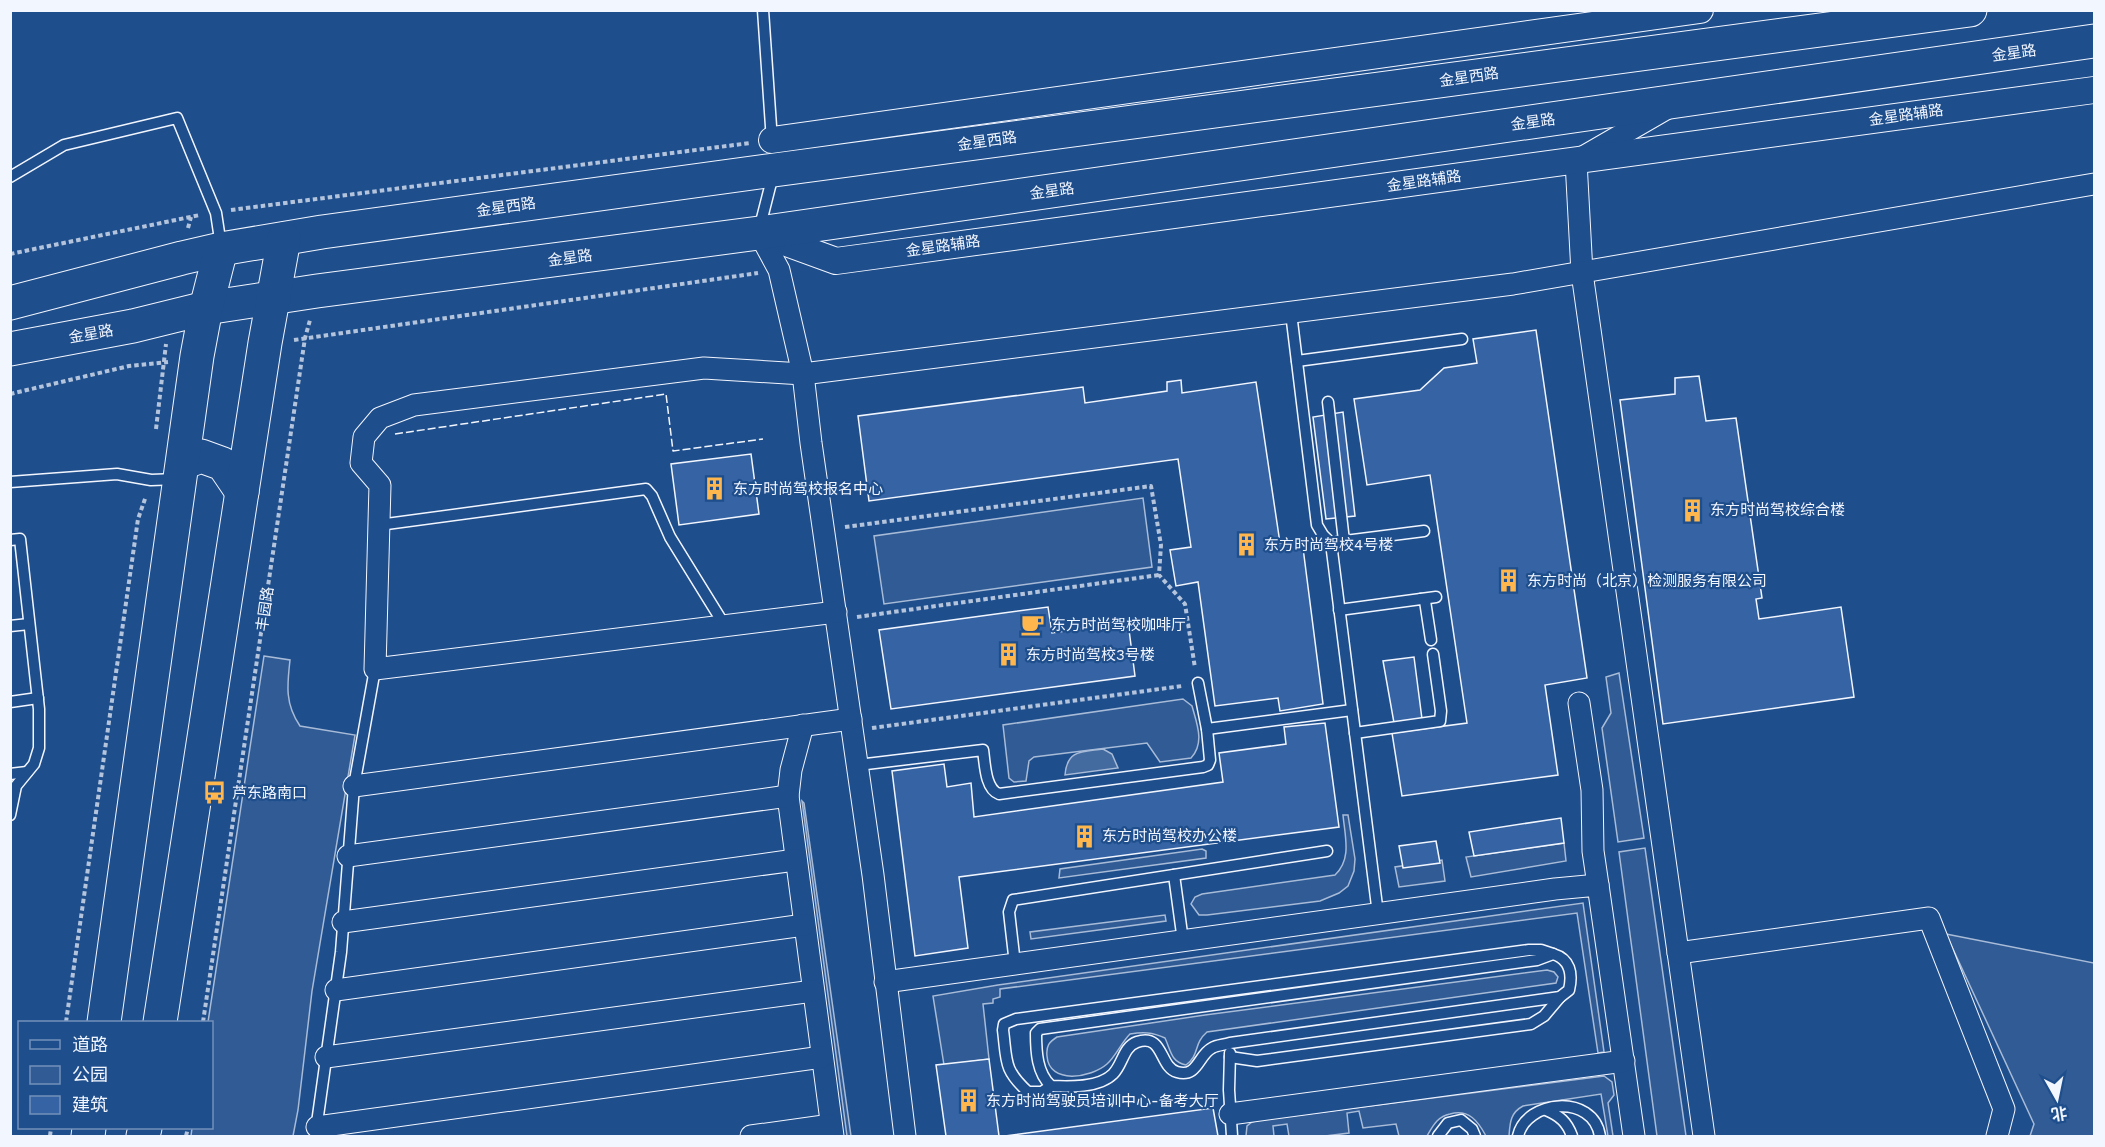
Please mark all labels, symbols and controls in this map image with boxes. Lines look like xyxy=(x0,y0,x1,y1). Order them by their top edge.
street label: 金星路 xyxy=(1990,41,2038,65)
street label: 金星西路 xyxy=(1438,64,1500,90)
street label: 金星路辅路 xyxy=(1868,101,1944,129)
street label: 金星路 xyxy=(1509,110,1557,134)
street label: 金星西路 xyxy=(956,128,1018,154)
street label: 金星路辅路 xyxy=(1386,167,1462,195)
street label: 金星路 xyxy=(1028,179,1076,203)
street label: 金星西路 xyxy=(475,194,537,220)
street label: 金星路辅路 xyxy=(905,232,981,260)
street label: 金星路 xyxy=(546,246,594,270)
street label: 金星路 xyxy=(67,321,115,347)
building icon: 东方时尚驾校报名中心 xyxy=(702,476,728,502)
place label: 东方时尚驾校报名中心 xyxy=(733,480,883,498)
building icon: 东方时尚驾校综合楼 xyxy=(1679,497,1705,523)
place label: 东方时尚驾校综合楼 xyxy=(1710,501,1845,519)
building icon: 东方时尚驾校4号楼 xyxy=(1233,532,1259,558)
place label: 东方时尚驾校4号楼 xyxy=(1264,536,1393,554)
building icon: 东方时尚（北京）检测服务有限公司 xyxy=(1496,568,1522,594)
place label: 东方时尚（北京）检测服务有限公司 xyxy=(1527,572,1767,590)
street label: 丰园路 xyxy=(253,585,277,633)
cafe icon: 东方时尚驾校咖啡厅 xyxy=(1020,612,1046,638)
place label: 东方时尚驾校咖啡厅 xyxy=(1051,616,1186,634)
building icon: 东方时尚驾校3号楼 xyxy=(995,642,1021,668)
place label: 东方时尚驾校3号楼 xyxy=(1026,646,1155,664)
bus stop icon: 芦东路南口 xyxy=(201,780,227,806)
place label: 芦东路南口 xyxy=(232,784,307,802)
building icon: 东方时尚驾校办公楼 xyxy=(1071,823,1097,849)
place label: 东方时尚驾校办公楼 xyxy=(1102,827,1237,845)
legend xyxy=(18,1021,213,1129)
text: 道路 xyxy=(72,1034,108,1055)
text: 公园 xyxy=(72,1064,108,1085)
north arrow xyxy=(2027,1069,2087,1129)
building icon: 东方时尚驾驶员培训中心-备考大厅 xyxy=(955,1088,981,1114)
place label: 东方时尚驾驶员培训中心-备考大厅 xyxy=(986,1092,1219,1110)
text: 建筑 xyxy=(72,1094,108,1115)
text: 北 xyxy=(2050,1103,2069,1124)

